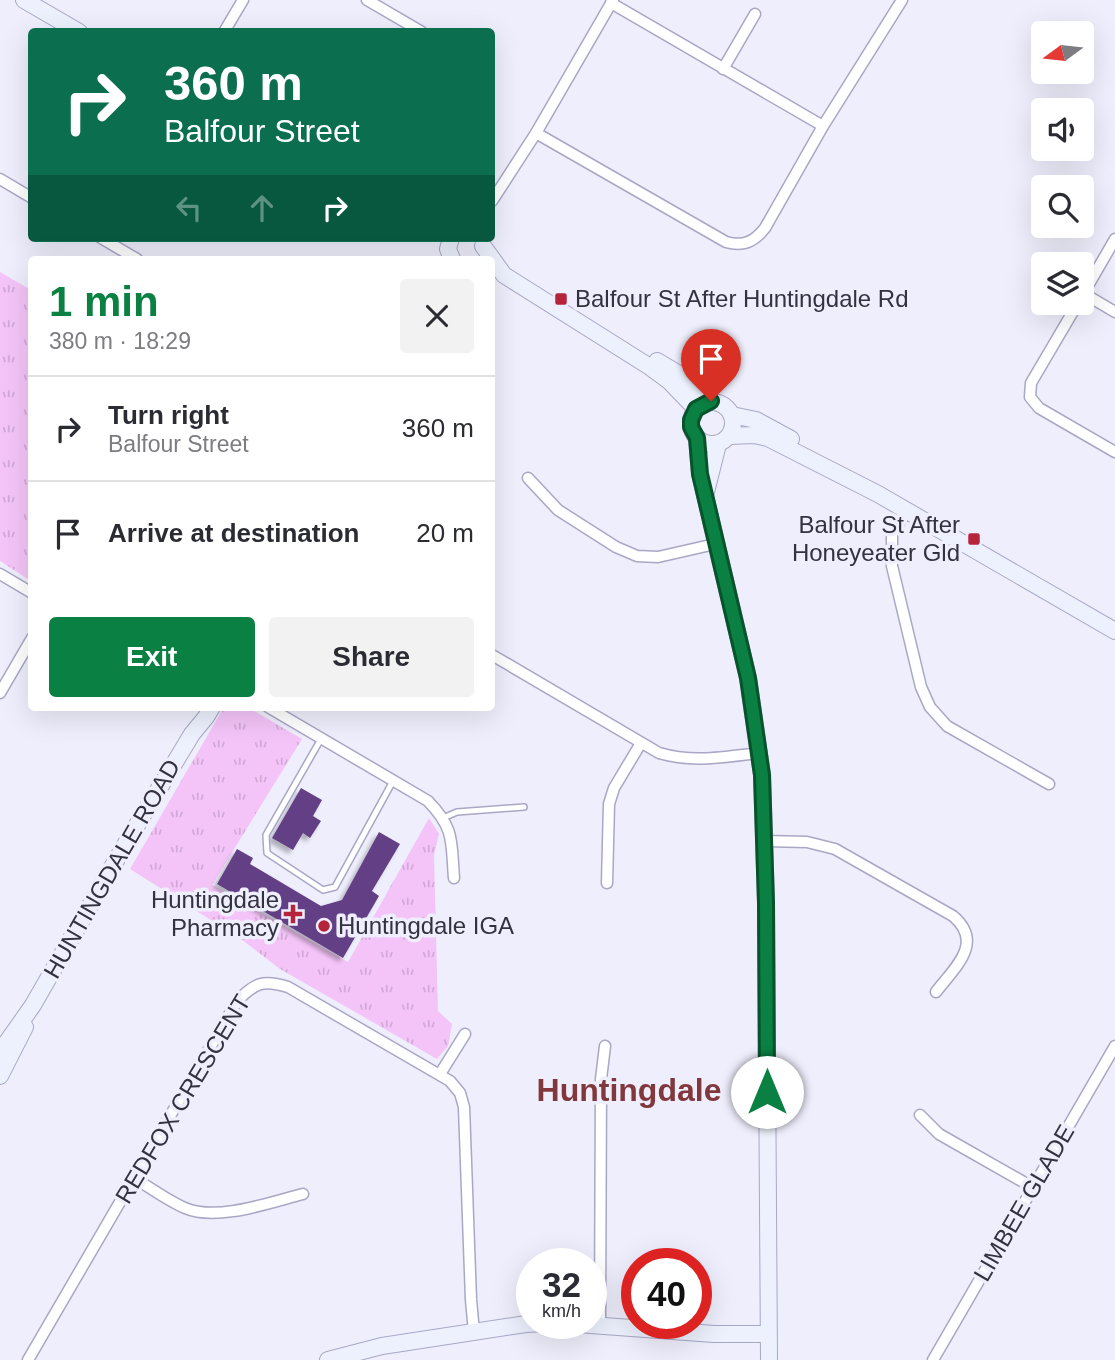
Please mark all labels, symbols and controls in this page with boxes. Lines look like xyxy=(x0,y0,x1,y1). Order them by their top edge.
north arrow xyxy=(1031,21,1094,84)
map controls xyxy=(1031,21,1094,315)
icon: right xyxy=(49,56,140,147)
text: 360 m xyxy=(164,56,303,110)
button: sound xyxy=(1031,98,1094,161)
text: Balfour Street xyxy=(164,113,360,149)
button: search xyxy=(1031,175,1094,238)
icon: left xyxy=(170,189,208,227)
icon: ahead xyxy=(243,189,281,227)
icon: right xyxy=(316,189,354,227)
button: layers xyxy=(1031,252,1094,315)
text: 1 min xyxy=(49,278,159,325)
button: close xyxy=(400,279,474,353)
place label: Balfour St After Huntingdale Rd xyxy=(575,285,909,312)
marker: Balfour St After Huntingdale Rd xyxy=(553,291,569,307)
text: 380 m · 18:29 xyxy=(49,328,191,354)
pin xyxy=(681,329,741,401)
icon: arrive xyxy=(692,340,730,378)
text: Turn right xyxy=(108,400,229,430)
icon: right xyxy=(49,410,87,448)
text: 360 m xyxy=(402,413,474,443)
text: Balfour Street xyxy=(108,431,249,457)
place label: Balfour St After Honeyeater Gld xyxy=(792,511,960,566)
icon: arrive xyxy=(49,515,87,553)
text: Arrive at destination xyxy=(108,518,359,548)
text: 20 m xyxy=(416,518,474,548)
marker: Balfour St After Honeyeater Gld xyxy=(966,531,982,547)
button: Exit xyxy=(49,617,255,697)
button: Share xyxy=(269,617,474,697)
street label: HUNTINGDALE ROAD xyxy=(38,755,185,983)
place label: Huntingdale Pharmacy xyxy=(151,886,279,941)
marker: Huntingdale Pharmacy xyxy=(285,906,301,922)
place label: Huntingdale IGA xyxy=(338,912,514,939)
marker: Huntingdale IGA xyxy=(316,918,332,934)
street label: REDFOX CRESCENT xyxy=(110,989,256,1208)
position arrow xyxy=(730,1055,804,1129)
district label: Huntingdale xyxy=(537,1072,721,1108)
street label: LIMBEE GLADE xyxy=(968,1120,1079,1286)
speed limit sign: 40 xyxy=(621,1248,712,1339)
text: 32 xyxy=(542,1265,581,1304)
text: km/h xyxy=(542,1301,581,1321)

